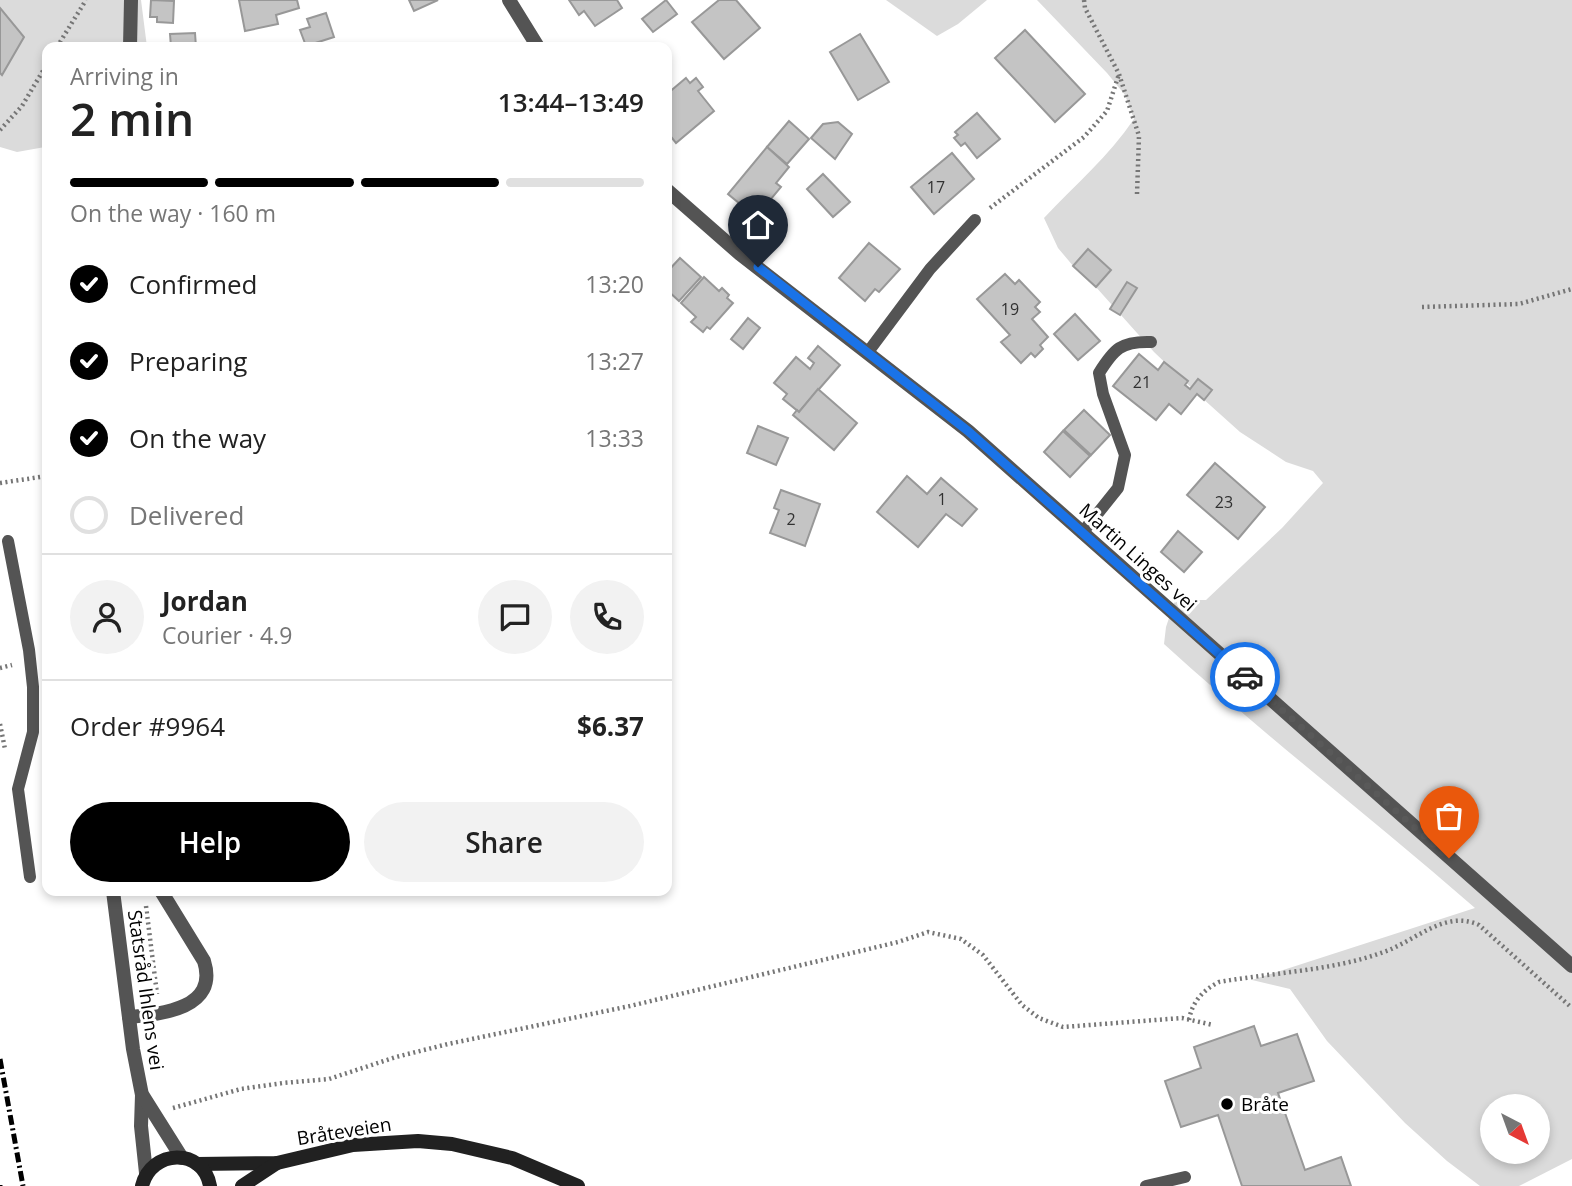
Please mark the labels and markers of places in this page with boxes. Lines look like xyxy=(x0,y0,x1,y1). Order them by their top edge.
pin xyxy=(728,195,788,267)
pin xyxy=(1419,786,1479,858)
place label: Bråte xyxy=(1241,1091,1289,1117)
marker: Bråte xyxy=(1219,1096,1235,1112)

